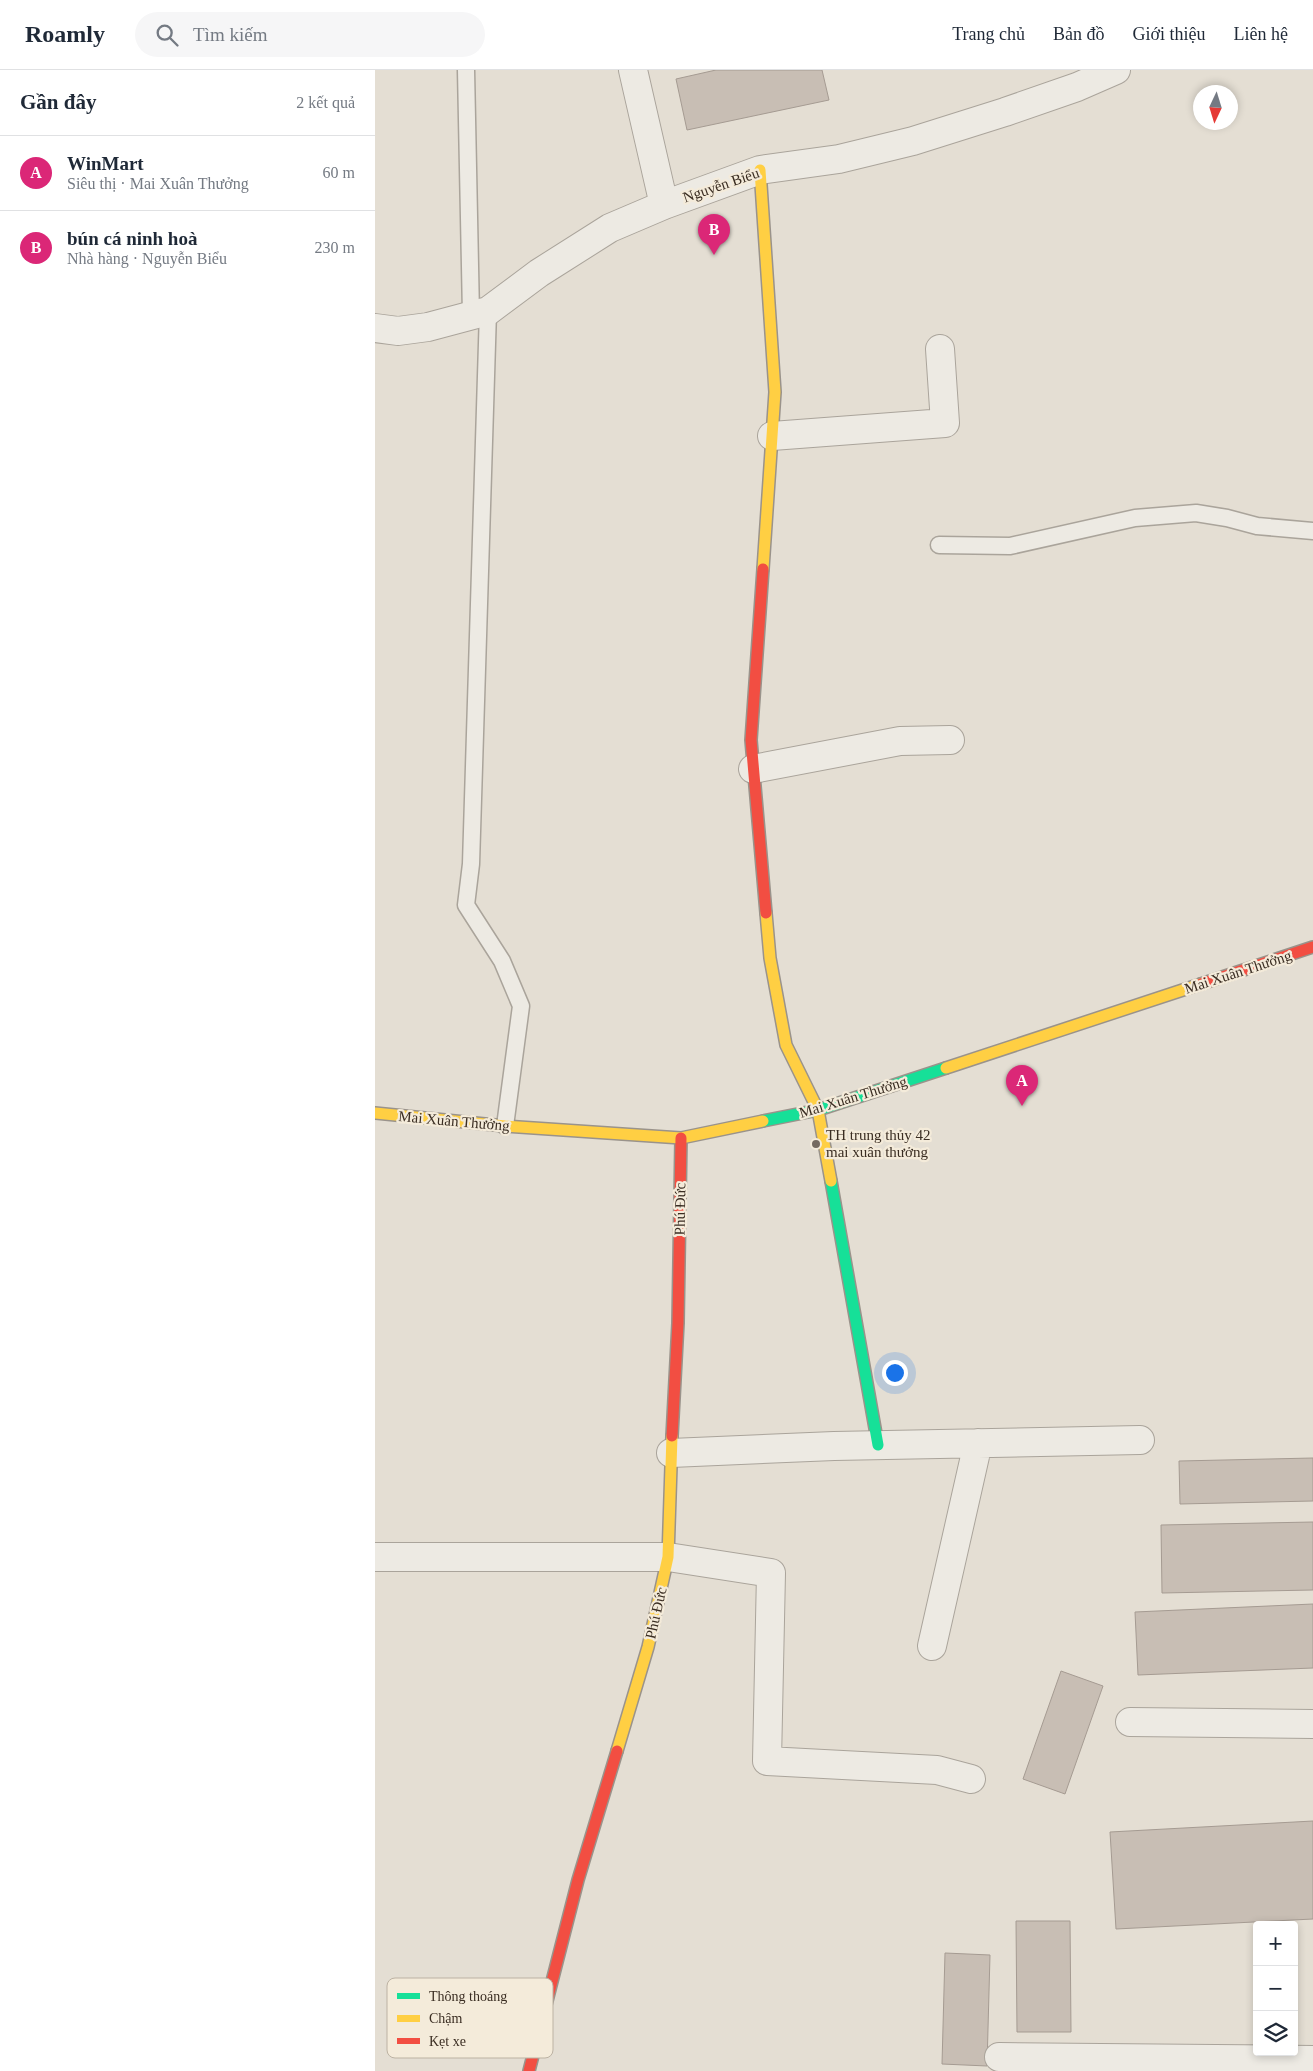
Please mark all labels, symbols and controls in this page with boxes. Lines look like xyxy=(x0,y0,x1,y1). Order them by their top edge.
search box xyxy=(135,12,485,57)
text: Roamly xyxy=(25,21,105,47)
icon: search xyxy=(153,21,181,49)
text: Tìm kiếm xyxy=(193,24,267,45)
text: Trang chủ xyxy=(952,24,1025,44)
text: Bản đồ xyxy=(1053,24,1105,44)
text: Giới thiệu xyxy=(1133,24,1206,44)
text: Liên hệ xyxy=(1234,24,1288,44)
north arrow xyxy=(1193,85,1238,130)
text: Gần đây xyxy=(20,90,96,114)
text: 2 kết quả xyxy=(296,94,355,111)
text: WinMart xyxy=(67,153,144,174)
text: A xyxy=(30,164,42,181)
text: 60 m xyxy=(323,164,355,181)
street label: Nguyễn Biểu xyxy=(681,164,762,206)
text: Siêu thị · Mai Xuân Thưởng xyxy=(67,175,249,192)
pin: B xyxy=(698,214,730,255)
text: bún cá ninh hoà xyxy=(67,228,197,249)
text: B xyxy=(31,239,41,256)
text: 230 m xyxy=(315,239,355,256)
text: Nhà hàng · Nguyễn Biểu xyxy=(67,250,227,267)
street label: Mai Xuân Thưởng xyxy=(1182,947,1294,997)
pin: A xyxy=(1006,1065,1038,1106)
street label: Mai Xuân Thưởng xyxy=(797,1073,909,1121)
street label: Mai Xuân Thưởng xyxy=(398,1108,511,1134)
place label: TH trung thủy 42 mai xuân thưởng xyxy=(826,1127,931,1160)
marker: TH trung thủy 42 mai xuân thưởng xyxy=(810,1138,822,1150)
street label: Phú Đức xyxy=(672,1182,688,1235)
your location xyxy=(882,1360,908,1386)
street label: Phú Đức xyxy=(642,1585,670,1640)
map controls xyxy=(1253,1921,1298,2056)
button: + xyxy=(1253,1921,1298,1966)
button: − xyxy=(1253,1966,1298,2011)
legend xyxy=(387,1978,553,2058)
text: Thông thoáng xyxy=(429,1989,507,2004)
text: Chậm xyxy=(429,2011,463,2026)
button: layers xyxy=(1253,2011,1298,2056)
text: Kẹt xe xyxy=(429,2034,466,2049)

